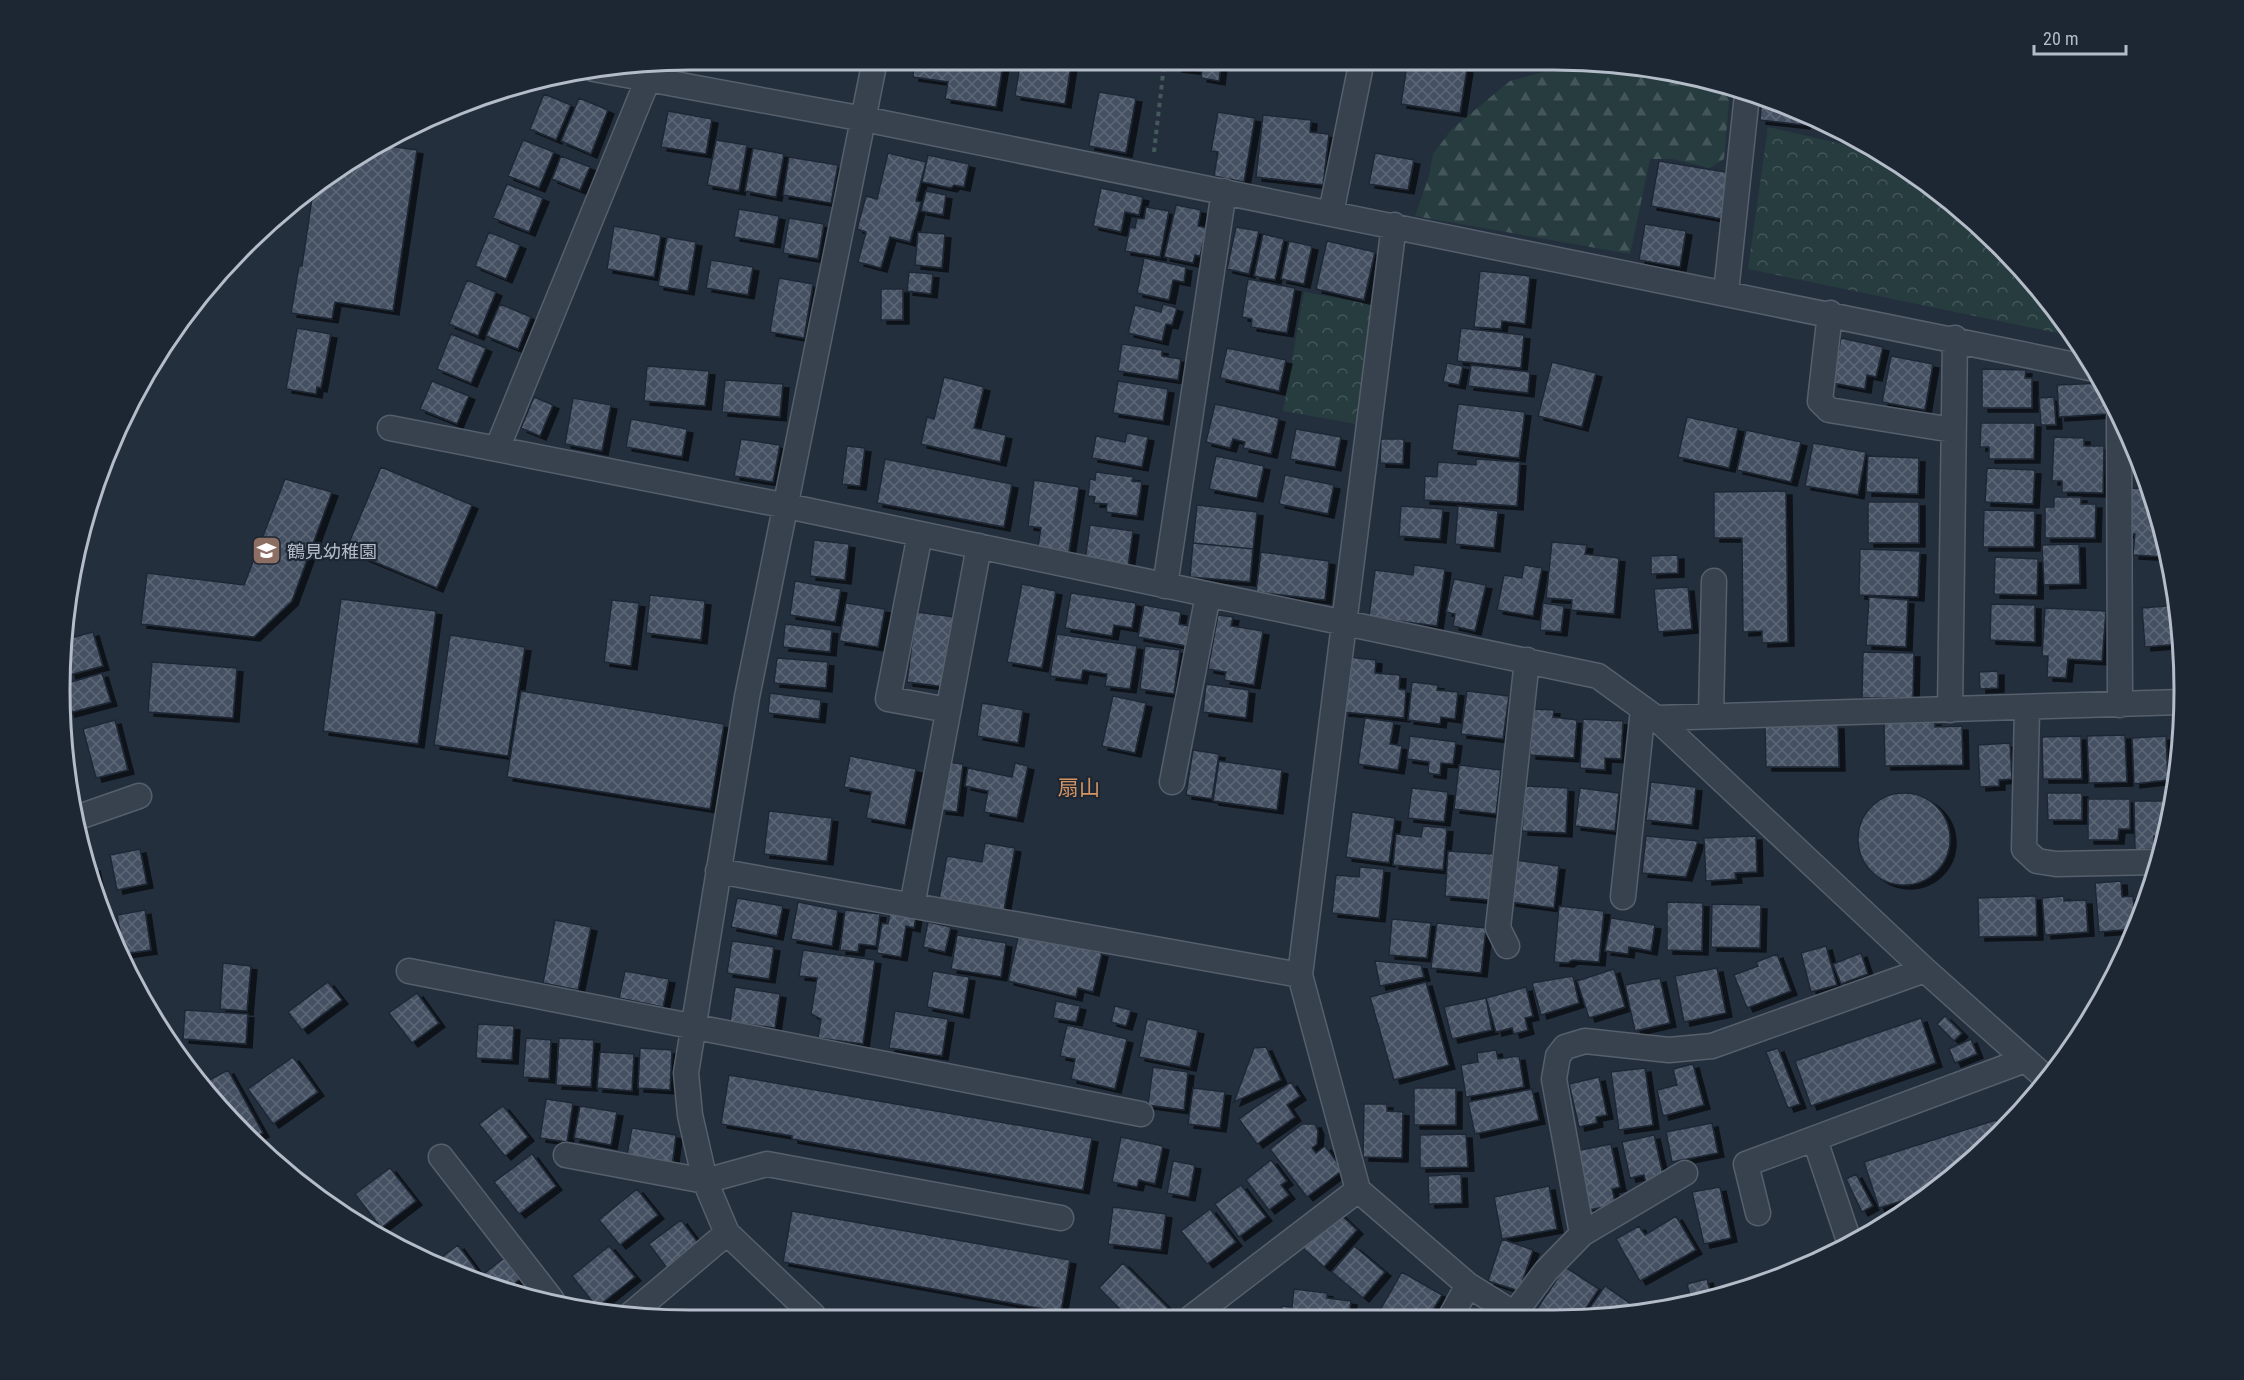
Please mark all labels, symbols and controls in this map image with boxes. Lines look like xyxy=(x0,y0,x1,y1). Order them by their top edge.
scale bar xyxy=(2034,18,2126,56)
text: 20 m xyxy=(2043,28,2078,49)
school or university icon: 鶴見幼稚園 xyxy=(250,535,282,567)
place label: 鶴見幼稚園 xyxy=(287,541,377,562)
district label: 扇山 xyxy=(1058,776,1100,800)

